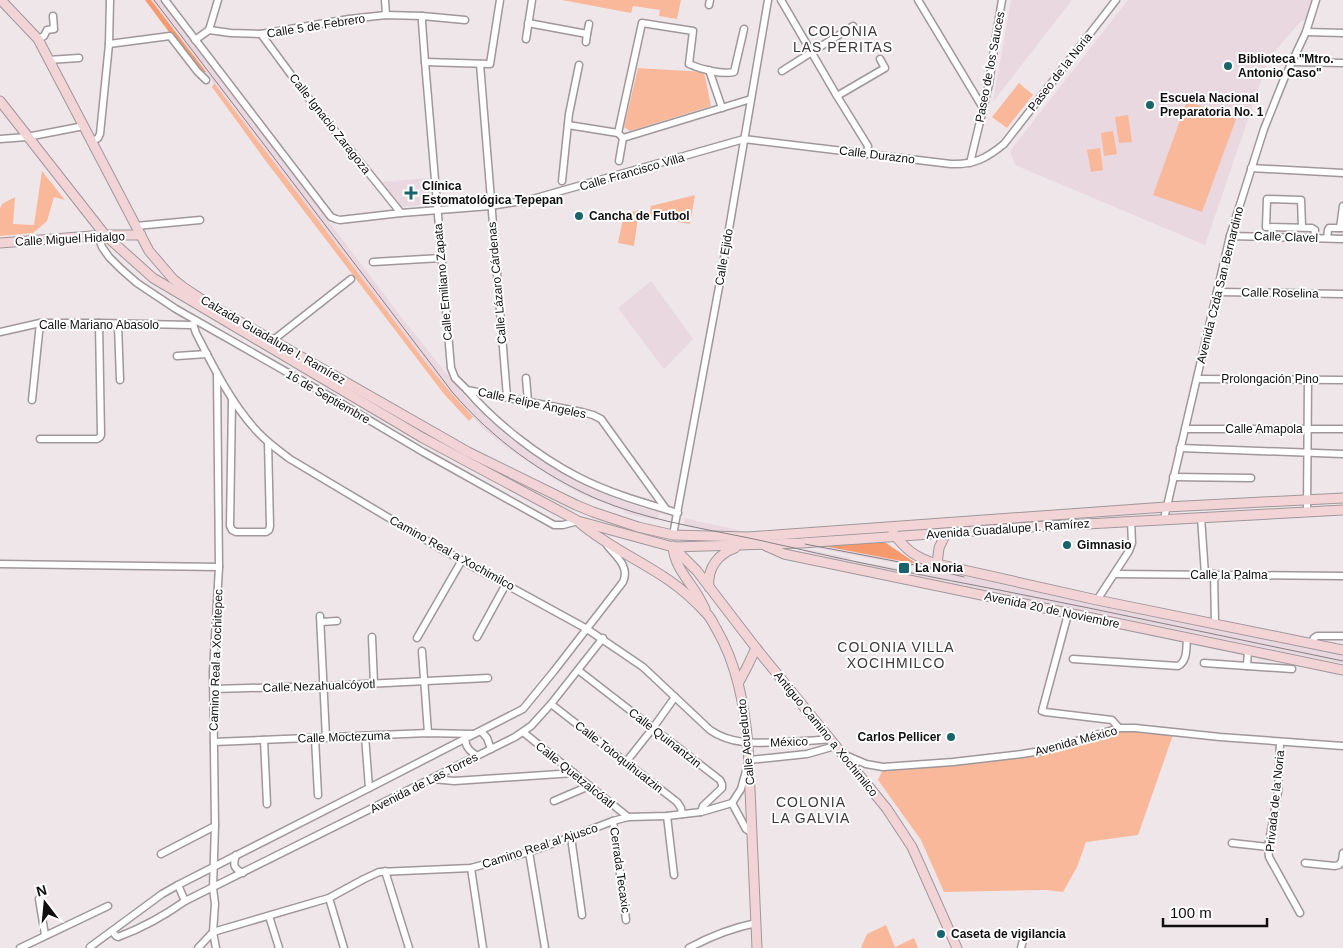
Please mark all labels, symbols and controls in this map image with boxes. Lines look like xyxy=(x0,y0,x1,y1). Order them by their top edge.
street label: Paseo de los Sauces xyxy=(972,10,1008,124)
street label: Calle 5 de Febrero xyxy=(266,11,366,41)
district label: COLONIA LAS PERITAS xyxy=(793,23,893,55)
street label: Paseo de la Noria xyxy=(1025,30,1095,114)
place label: Biblioteca "Mtro. Antonio Caso" xyxy=(1238,52,1334,80)
marker: Biblioteca "Mtro. Antonio Caso" xyxy=(1222,60,1234,72)
street label: Calle Ignacio Zaragoza xyxy=(286,71,374,177)
place label: Escuela Nacional Preparatoria No. 1 xyxy=(1160,91,1264,119)
marker: Escuela Nacional Preparatoria No. 1 xyxy=(1144,99,1156,111)
street label: Calle Durazno xyxy=(838,143,916,167)
street label: Calle Francisco Villa xyxy=(578,150,686,194)
place label: Clínica Estomatológica Tepepan xyxy=(422,179,563,207)
marker: Clínica Estomatológica Tepepan xyxy=(404,186,418,200)
street label: Avenida Czda San Bernardino xyxy=(1194,205,1246,365)
place label: Cancha de Futbol xyxy=(589,209,690,223)
marker: Cancha de Futbol xyxy=(573,210,585,222)
street label: Calle Lázaro Cárdenas xyxy=(485,221,509,345)
street label: Calle Emiliano Zapata xyxy=(431,223,455,341)
street label: Calle Ejido xyxy=(712,227,736,286)
street label: Calle Miguel Hidalgo xyxy=(15,229,126,249)
street label: Calle Clavel xyxy=(1254,229,1318,245)
street label: Calle Roselina xyxy=(1241,285,1319,301)
street label: Calzada Guadalupe I. Ramírez xyxy=(198,293,348,387)
street label: Calle Mariano Abasolo xyxy=(39,318,159,332)
street label: 16 de Septiembre xyxy=(283,367,373,427)
street label: Prolongación Pino xyxy=(1221,372,1319,386)
street label: Calle Felipe Ángeles xyxy=(477,384,587,421)
street label: Calle Amapola xyxy=(1225,422,1303,436)
street label: Camino Real a Xochimilco xyxy=(387,513,517,593)
street label: Avenida Guadalupe I. Ramírez xyxy=(926,516,1090,542)
place label: Gimnasio xyxy=(1077,538,1132,552)
marker: Gimnasio xyxy=(1061,539,1073,551)
marker: La Noria xyxy=(897,561,911,575)
place label: La Noria xyxy=(915,561,963,575)
street label: Calle la Palma xyxy=(1190,568,1268,582)
street label: Camino Real a Xochitepec xyxy=(207,589,225,731)
street label: Avenida 20 de Noviembre xyxy=(983,589,1121,631)
district label: COLONIA VILLA XOCIHMILCO xyxy=(837,639,955,671)
street label: Antiguo Camino a Xochimilco xyxy=(771,669,881,800)
street label: Calle Nezahualcóyotl xyxy=(262,677,376,695)
street label: Calle Acueducto xyxy=(734,698,757,786)
street label: Calle Quinantzin xyxy=(626,705,704,771)
street label: Calle Totoquihuatzin xyxy=(572,718,666,796)
street label: Avenida México xyxy=(1033,723,1119,759)
street label: Calle Moctezuma xyxy=(297,728,391,746)
place label: Carlos Pellicer xyxy=(858,730,941,744)
marker: Carlos Pellicer xyxy=(945,731,957,743)
street label: México xyxy=(770,734,809,750)
street label: Calle Quetzalcóatl xyxy=(533,739,617,811)
street label: Privada de la Noria xyxy=(1263,749,1287,852)
street label: Avenida de Las Torres xyxy=(368,750,480,816)
district label: COLONIA LA GALVIA xyxy=(772,794,850,826)
street label: Camino Real al Ajusco xyxy=(480,821,600,871)
street label: Cerrada Tecaxic xyxy=(607,826,633,914)
north arrow xyxy=(20,878,70,928)
text: N xyxy=(34,881,48,900)
scale bar xyxy=(1163,896,1267,928)
text: 100 m xyxy=(1170,904,1212,921)
place label: Caseta de vigilancia xyxy=(951,927,1066,941)
marker: Caseta de vigilancia xyxy=(935,928,947,940)

